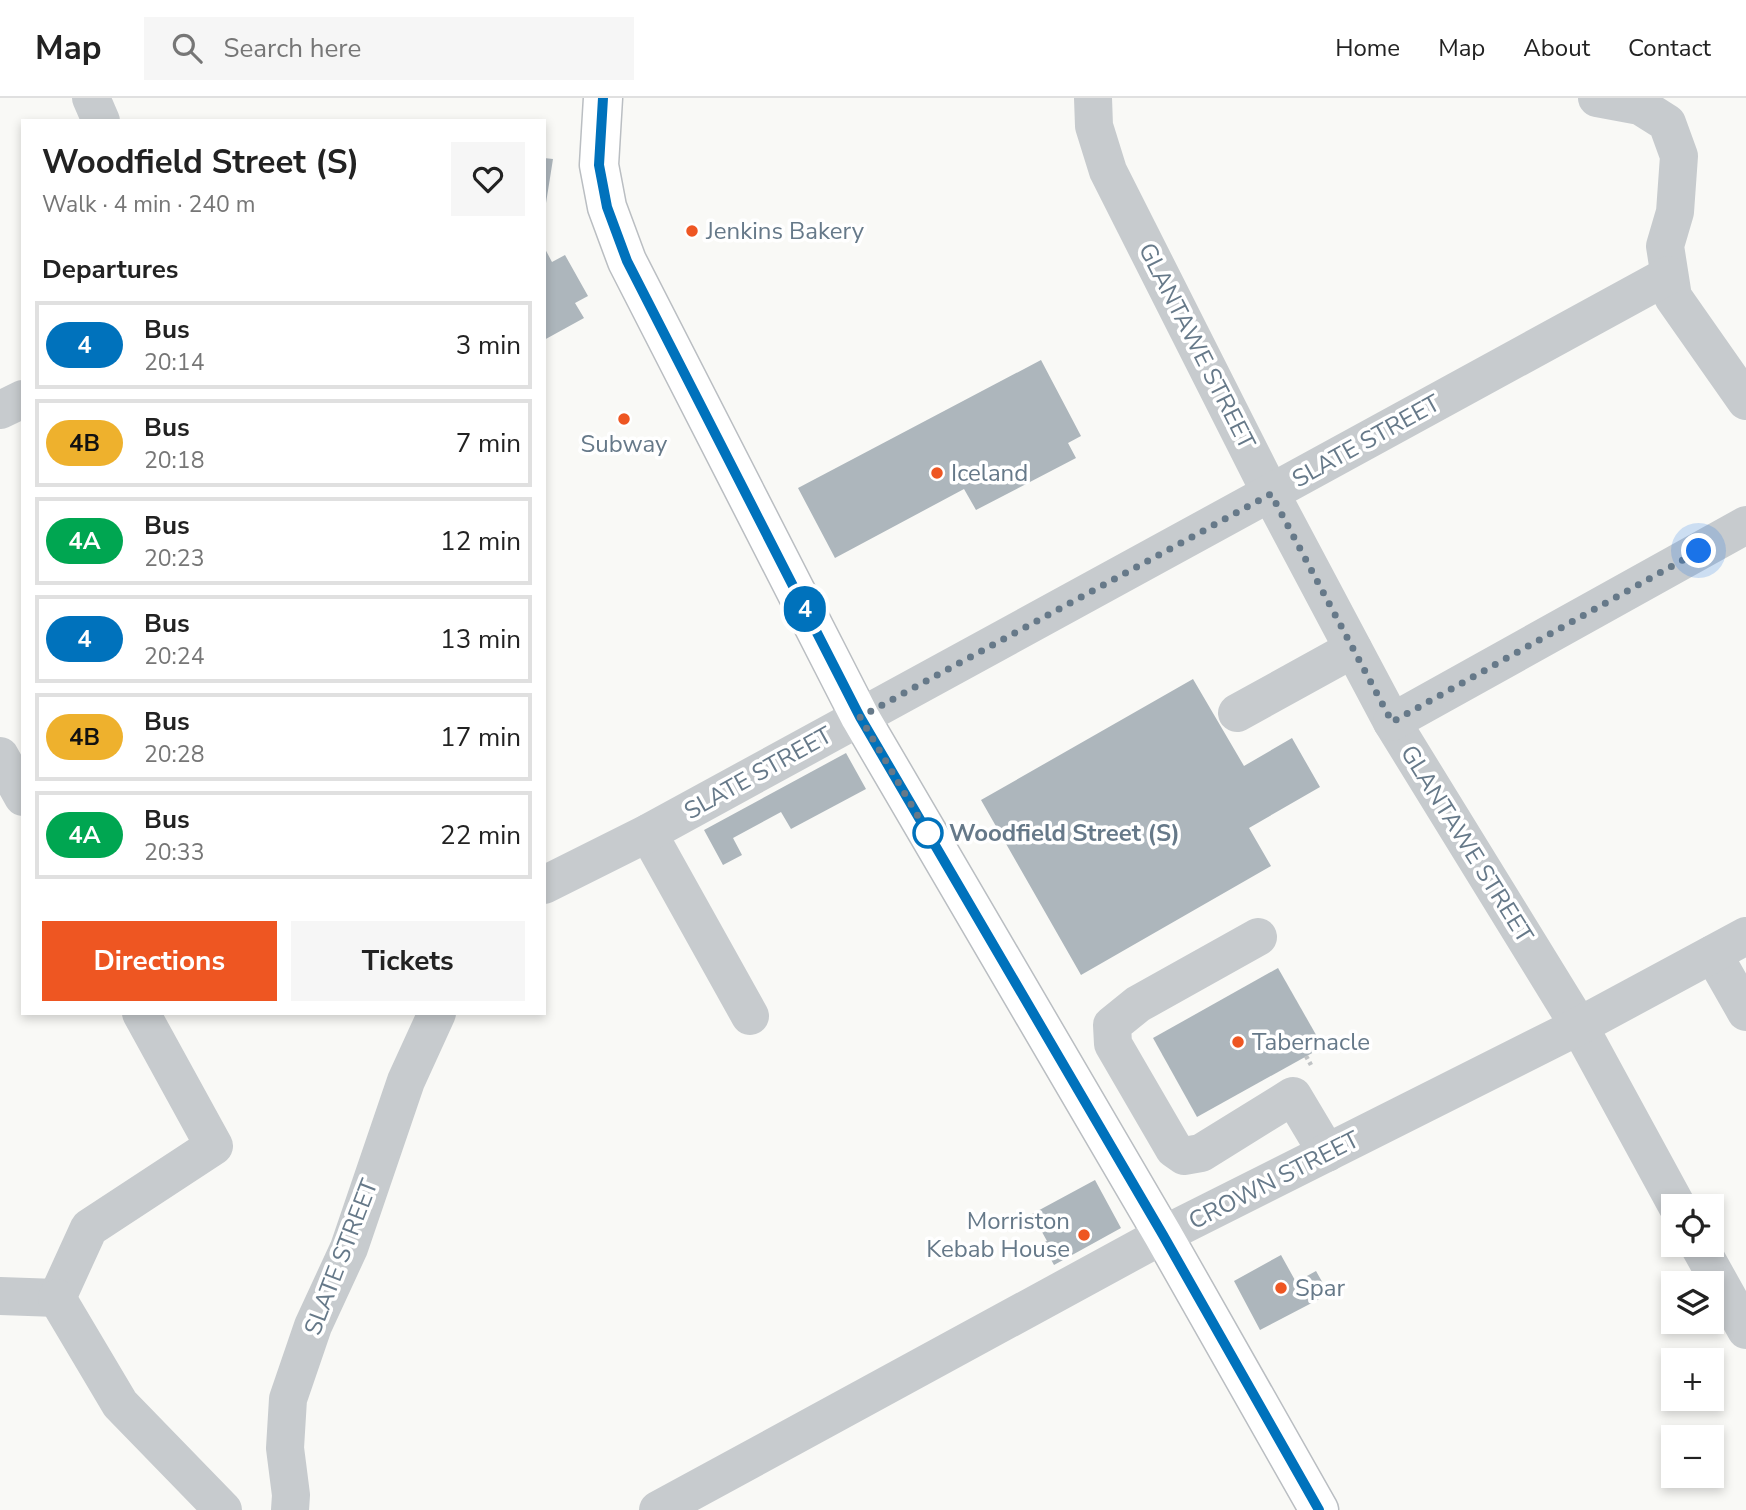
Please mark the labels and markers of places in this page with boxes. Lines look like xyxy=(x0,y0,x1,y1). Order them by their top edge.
place label: Jenkins Bakery xyxy=(705,215,865,247)
marker: Jenkins Bakery xyxy=(684,223,700,239)
marker: Subway xyxy=(616,411,632,427)
place label: Subway xyxy=(581,428,668,460)
place label: Iceland xyxy=(951,457,1028,489)
marker: Iceland xyxy=(929,465,945,481)
place label: Woodfield Street (S) xyxy=(949,817,1180,849)
marker: Woodfield Street (S) xyxy=(913,818,943,848)
place label: Tabernacle xyxy=(1252,1026,1370,1058)
marker: Tabernacle xyxy=(1230,1034,1246,1050)
place label: Morriston Kebab House xyxy=(926,1205,1070,1265)
marker: Morriston Kebab House xyxy=(1076,1227,1092,1243)
place label: Spar xyxy=(1295,1272,1345,1304)
marker: Spar xyxy=(1273,1280,1289,1296)

